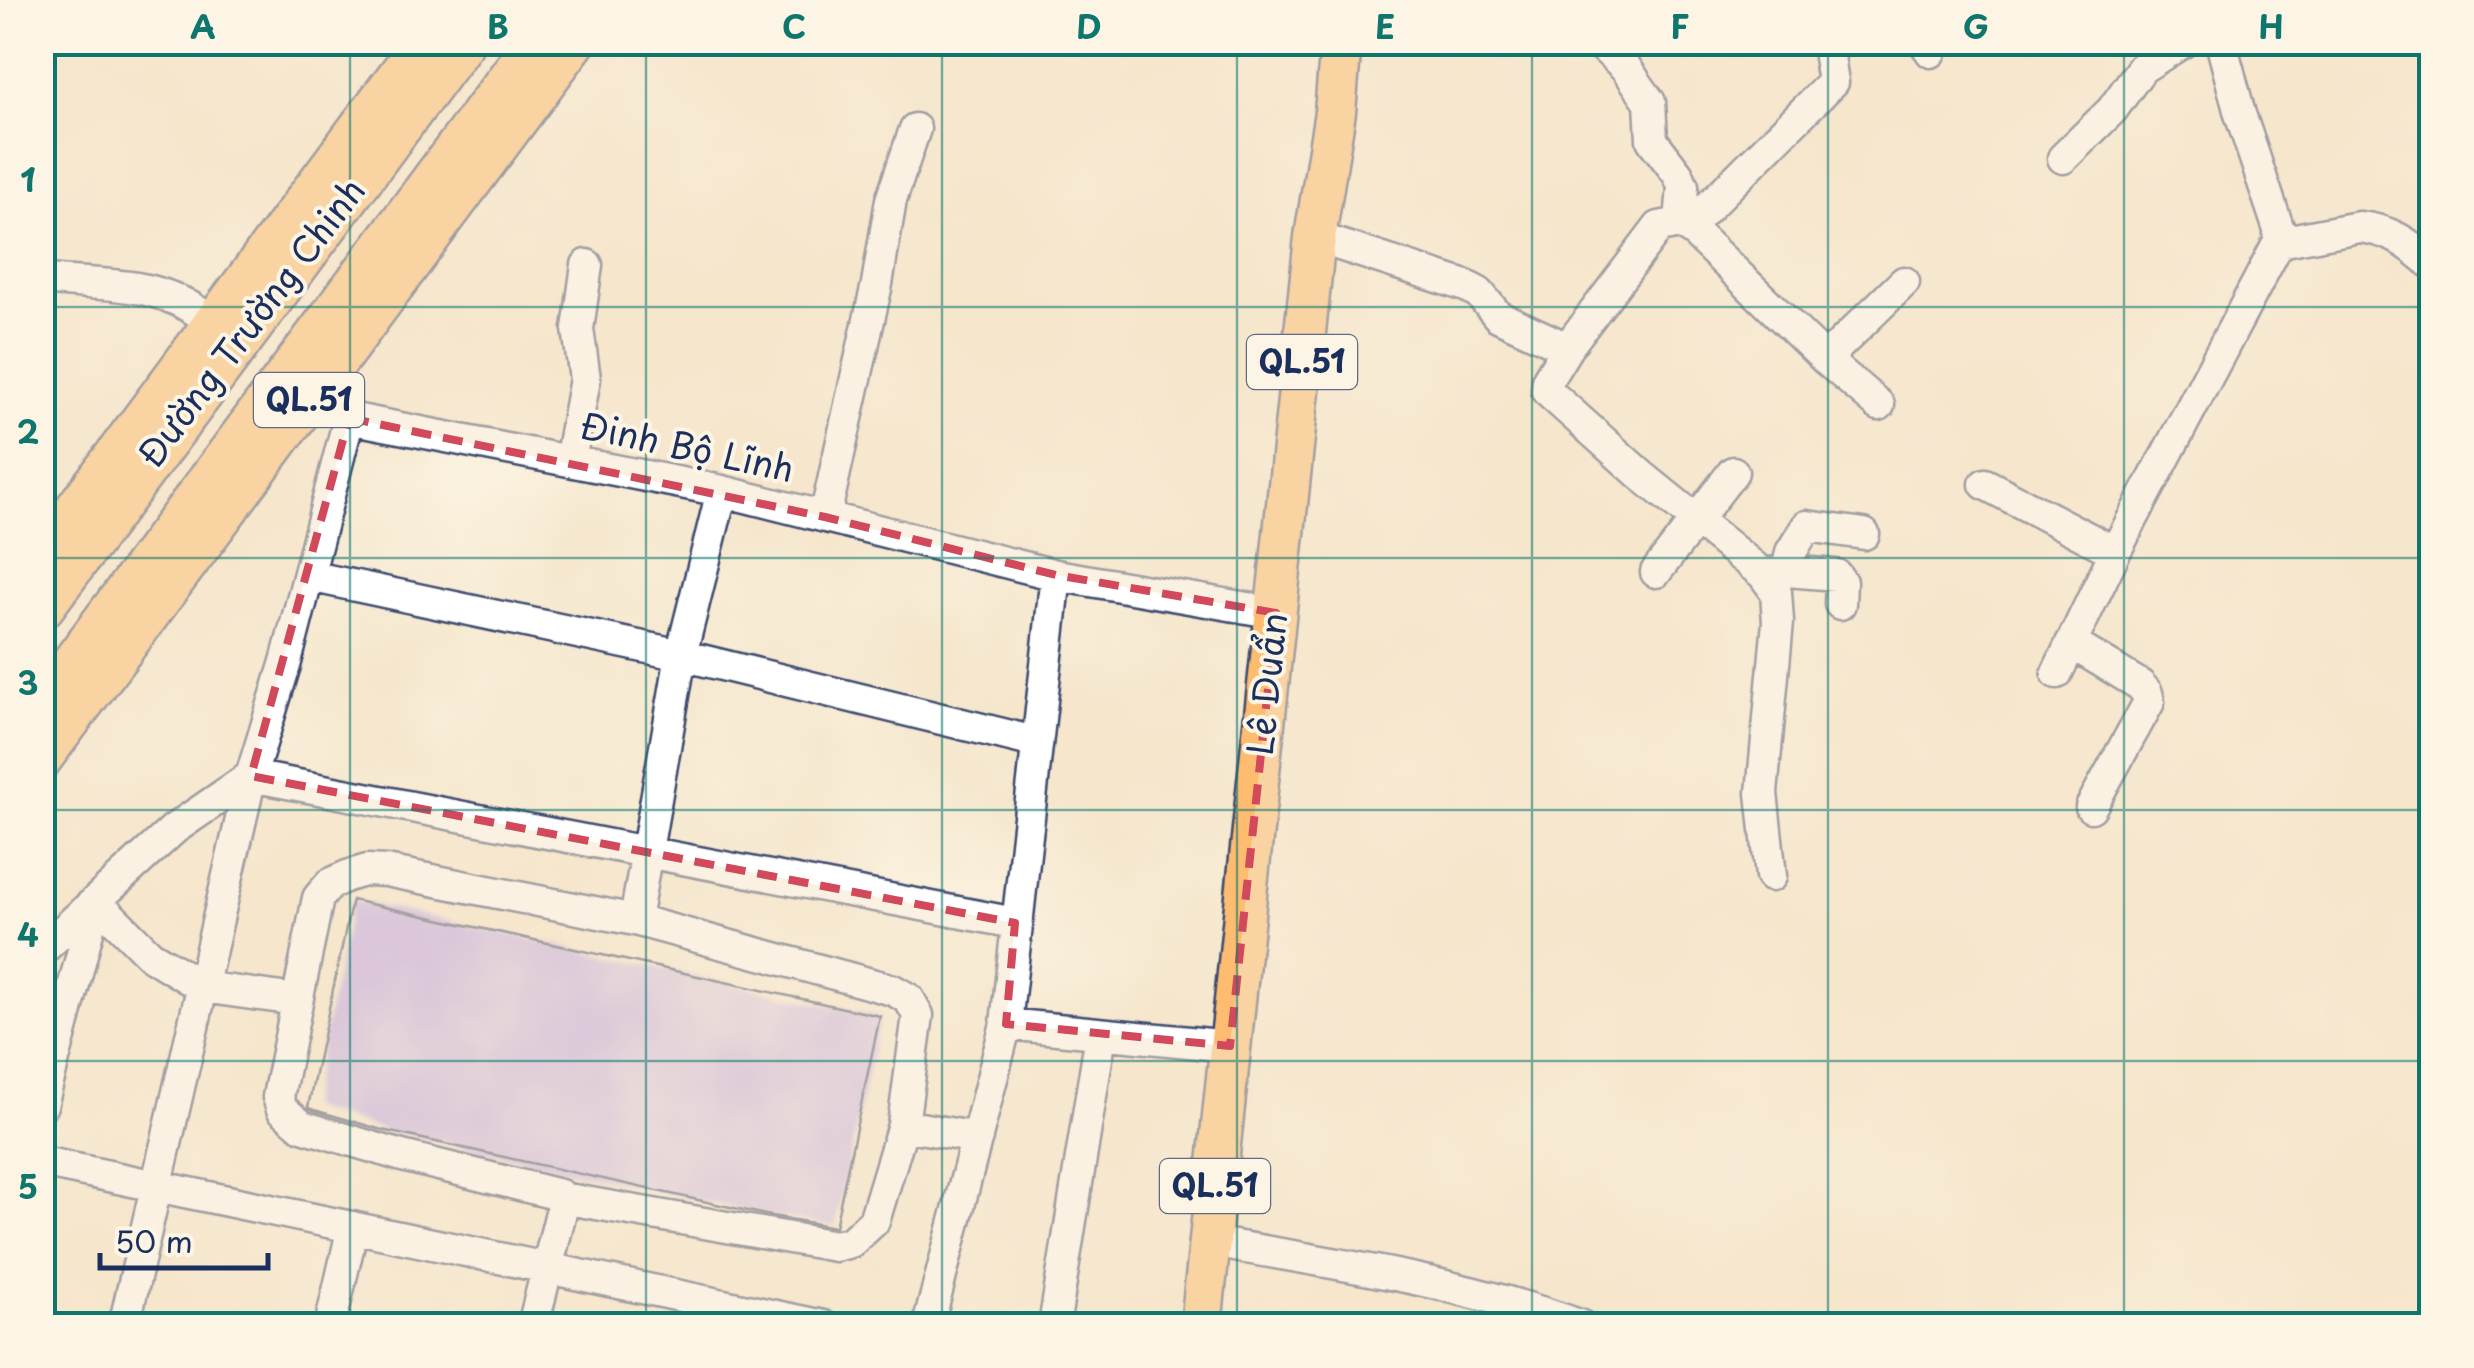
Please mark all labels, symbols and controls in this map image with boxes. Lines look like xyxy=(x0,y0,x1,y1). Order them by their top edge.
text: A xyxy=(190,2,216,50)
text: B xyxy=(487,2,509,50)
text: C xyxy=(782,2,806,50)
text: D xyxy=(1076,2,1102,50)
text: E xyxy=(1375,2,1395,50)
text: F xyxy=(1671,2,1689,50)
text: G xyxy=(1963,2,1989,50)
text: H xyxy=(2258,2,2284,50)
text: 1 xyxy=(20,155,36,203)
street label: Đường Trường Chinh xyxy=(123,166,377,477)
road number: QL.51 xyxy=(1247,335,1357,389)
road number: QL.51 xyxy=(254,373,364,427)
street label: Đinh Bộ Lĩnh xyxy=(576,397,799,494)
text: 2 xyxy=(17,407,39,455)
street label: Lê Duẩn xyxy=(1232,610,1299,758)
text: 3 xyxy=(18,658,38,706)
text: 4 xyxy=(17,910,39,958)
road number: QL.51 xyxy=(1160,1159,1270,1213)
text: 5 xyxy=(18,1162,38,1210)
scale bar xyxy=(100,1208,268,1270)
text: 50 m xyxy=(115,1218,193,1263)

